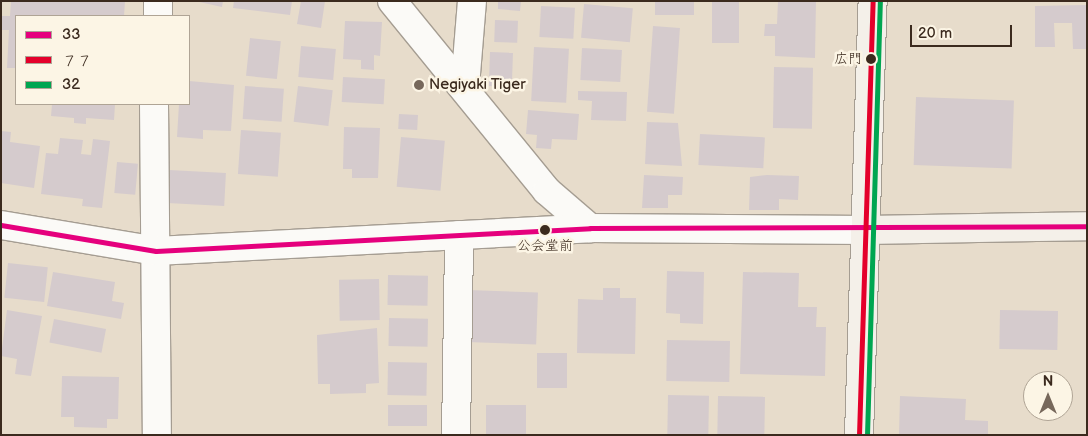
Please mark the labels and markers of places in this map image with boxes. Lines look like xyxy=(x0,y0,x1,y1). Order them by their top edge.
place label: 広門 xyxy=(834,51,862,67)
marker: 広門 xyxy=(866,54,876,64)
place label: Negiyaki Tiger xyxy=(429,76,526,94)
marker: Negiyaki Tiger xyxy=(413,79,425,91)
marker: 公会堂前 xyxy=(540,225,550,235)
place label: 公会堂前 xyxy=(517,238,573,254)

